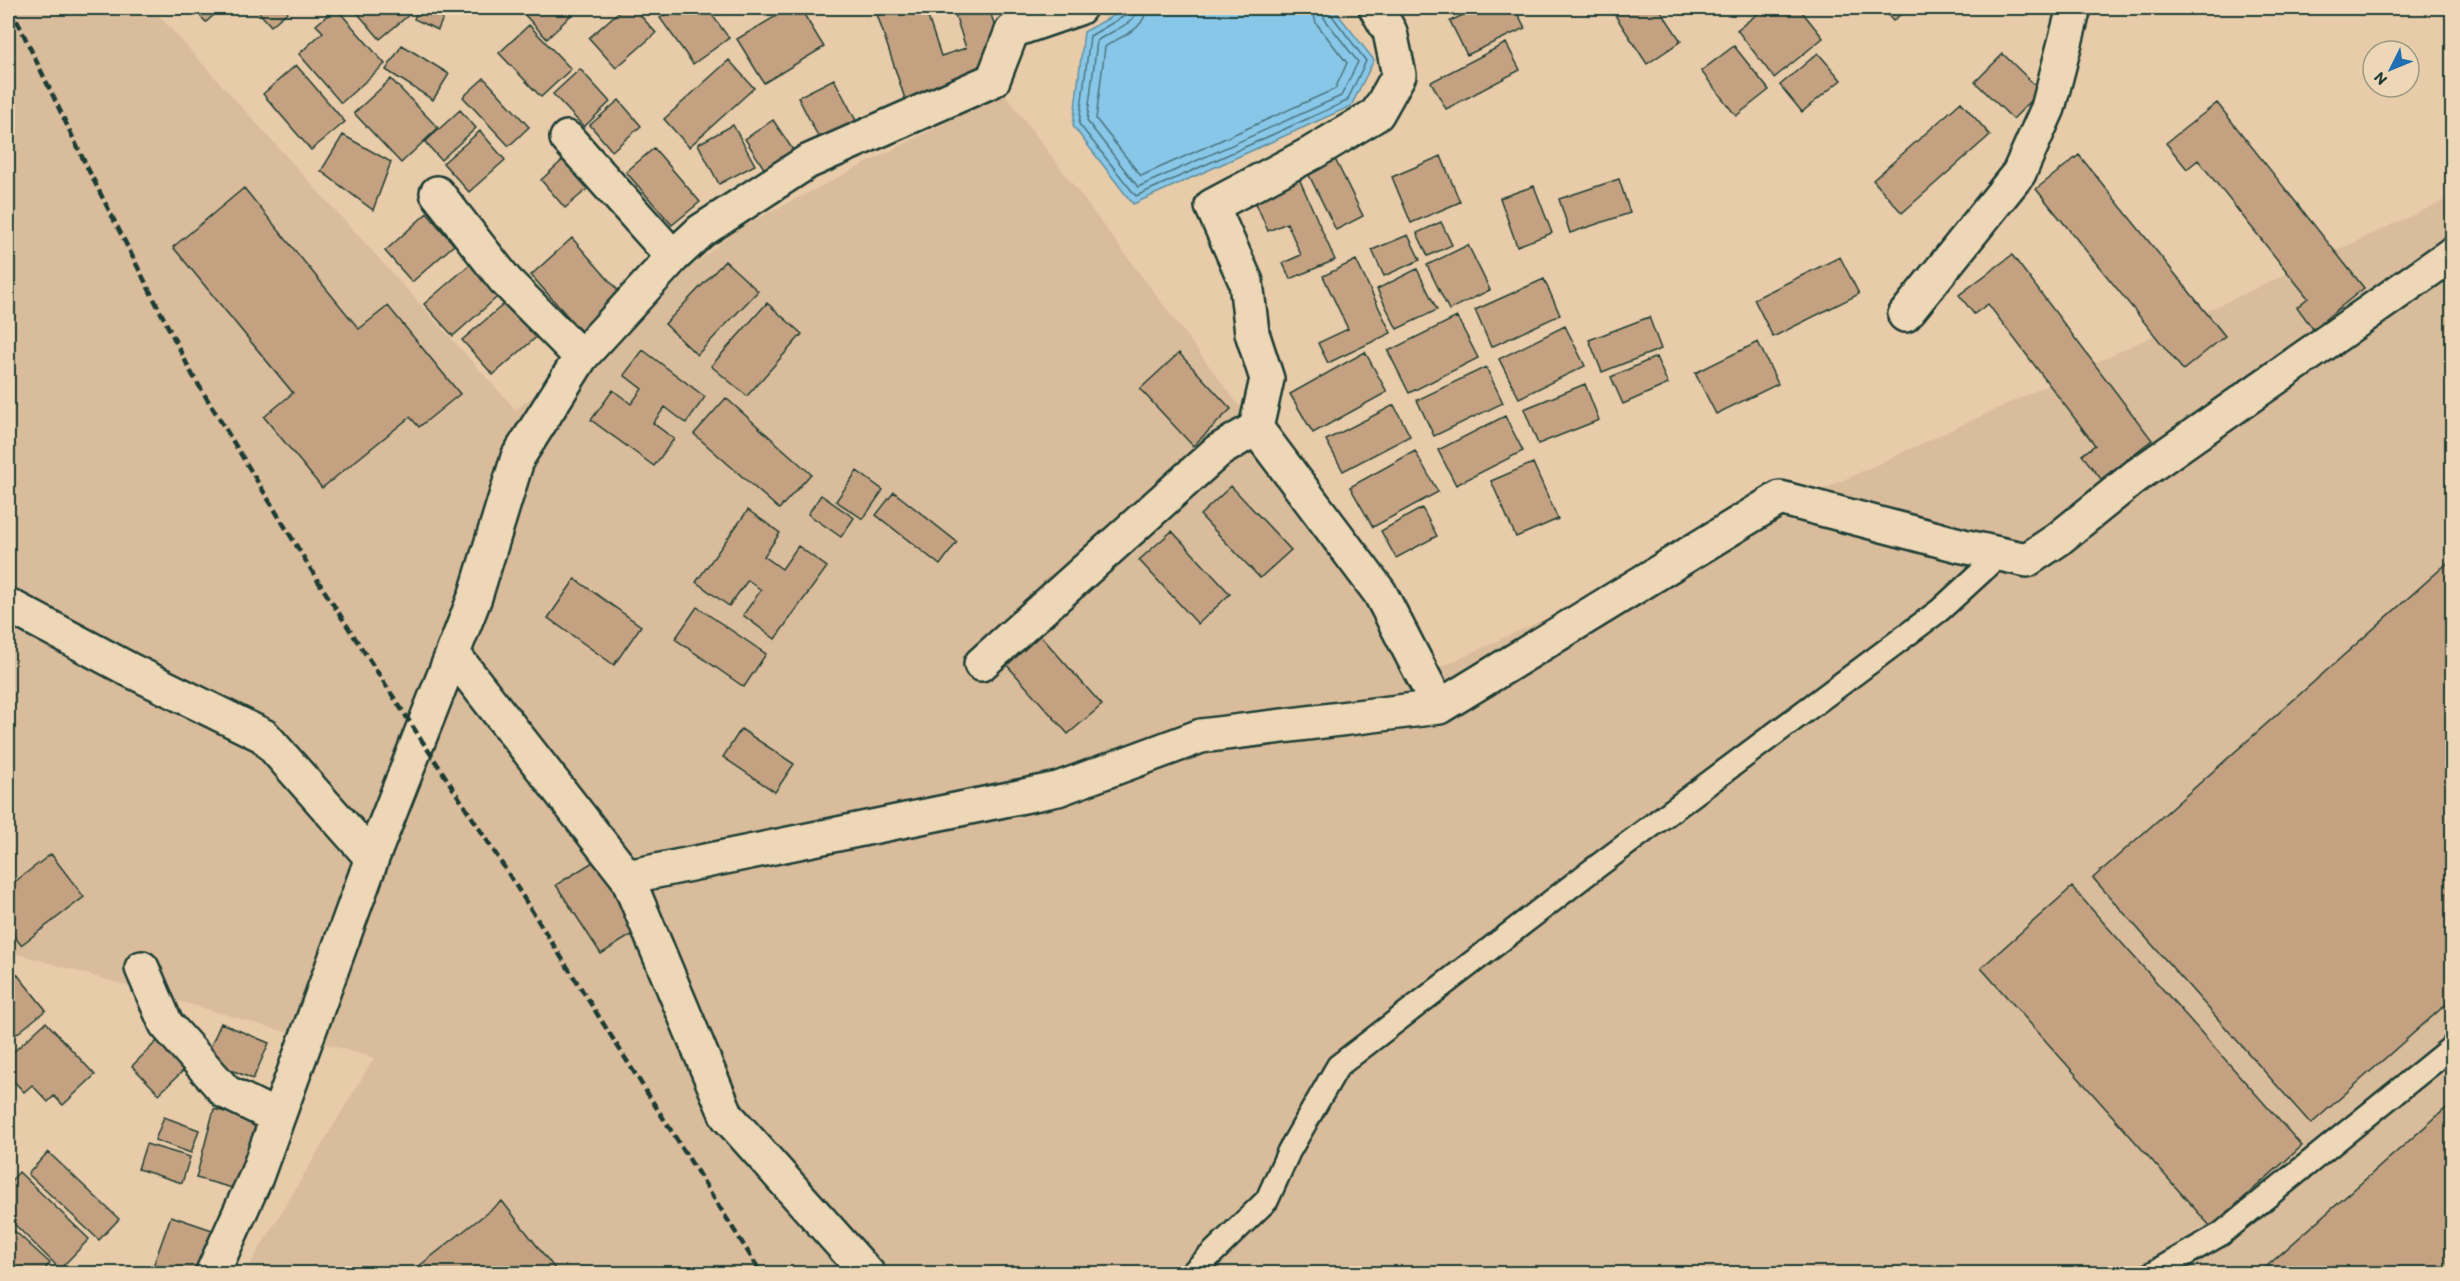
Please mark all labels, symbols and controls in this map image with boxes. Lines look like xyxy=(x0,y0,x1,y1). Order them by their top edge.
north arrow xyxy=(2361,39,2421,99)
text: N xyxy=(2370,68,2391,89)

